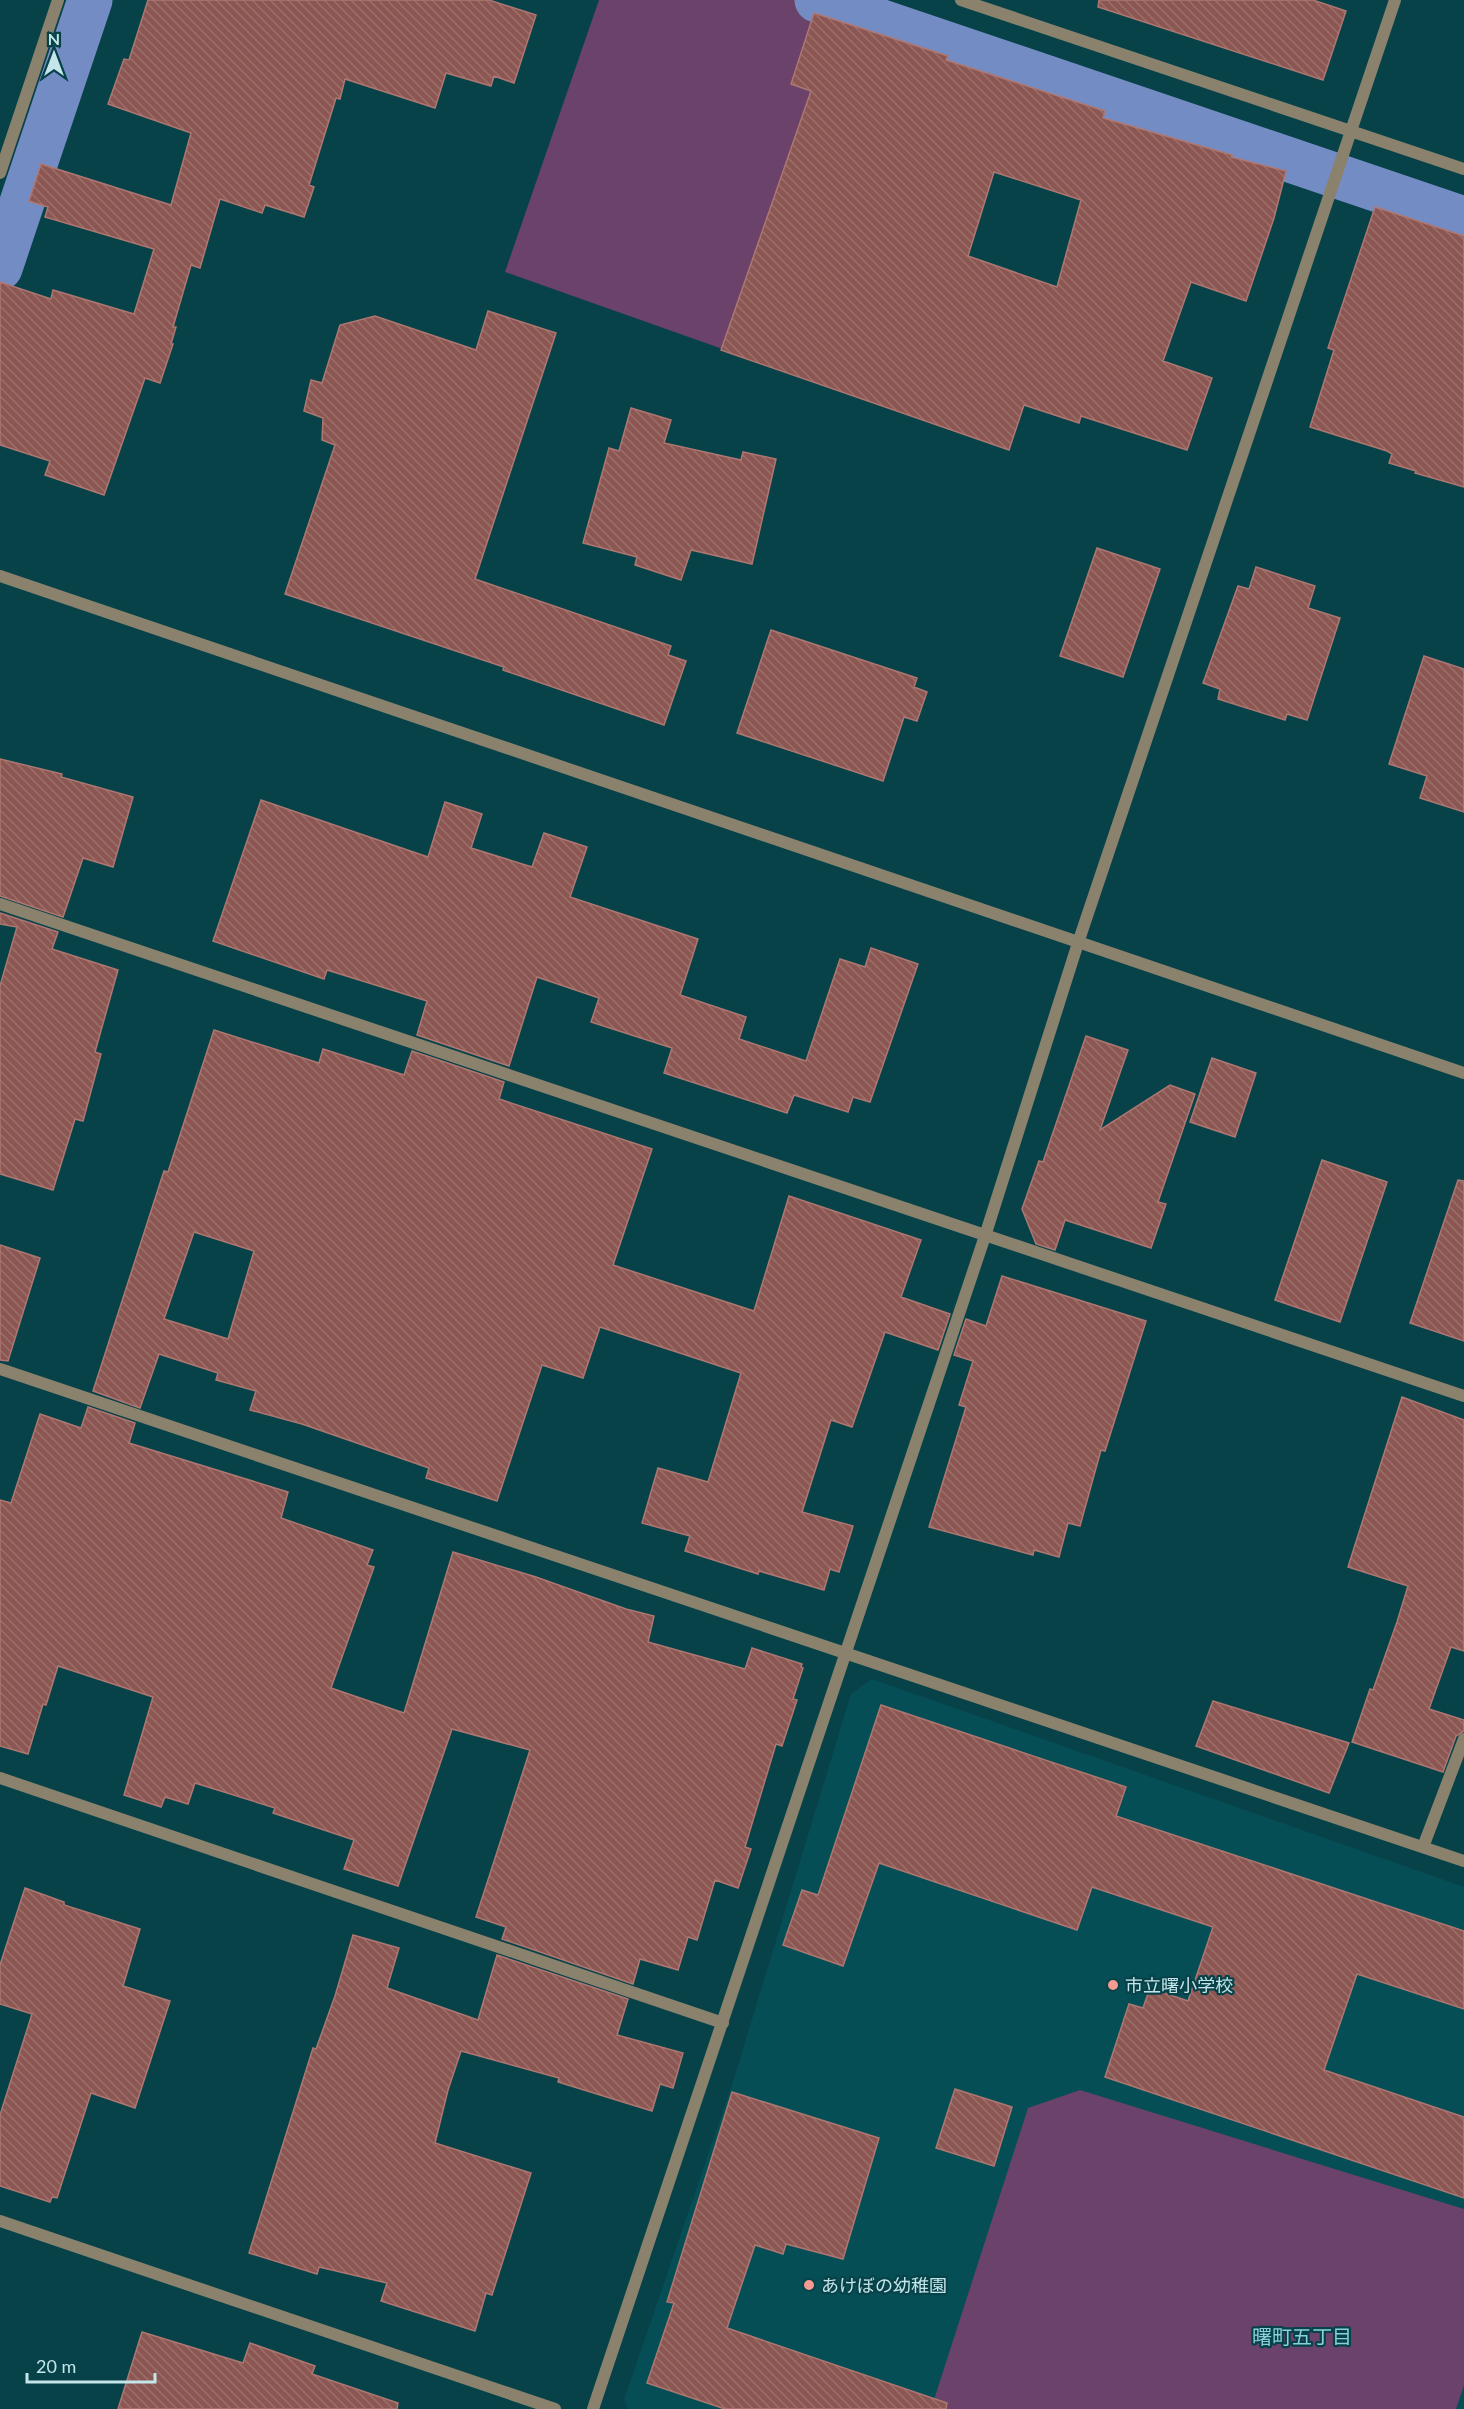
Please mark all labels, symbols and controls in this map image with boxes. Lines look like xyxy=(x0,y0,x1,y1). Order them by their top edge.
north arrow xyxy=(24,24,84,84)
text: N xyxy=(48,29,60,48)
place label: 市立曙小学校 xyxy=(1125,1974,1233,1996)
marker: 市立曙小学校 xyxy=(1106,1978,1120,1992)
place label: あけぼの幼稚園 xyxy=(821,2274,947,2296)
marker: あけぼの幼稚園 xyxy=(802,2278,816,2292)
district label: 曙町五丁目 xyxy=(1252,2324,1352,2348)
scale bar xyxy=(27,2346,154,2384)
text: 20 m xyxy=(36,2355,76,2377)

